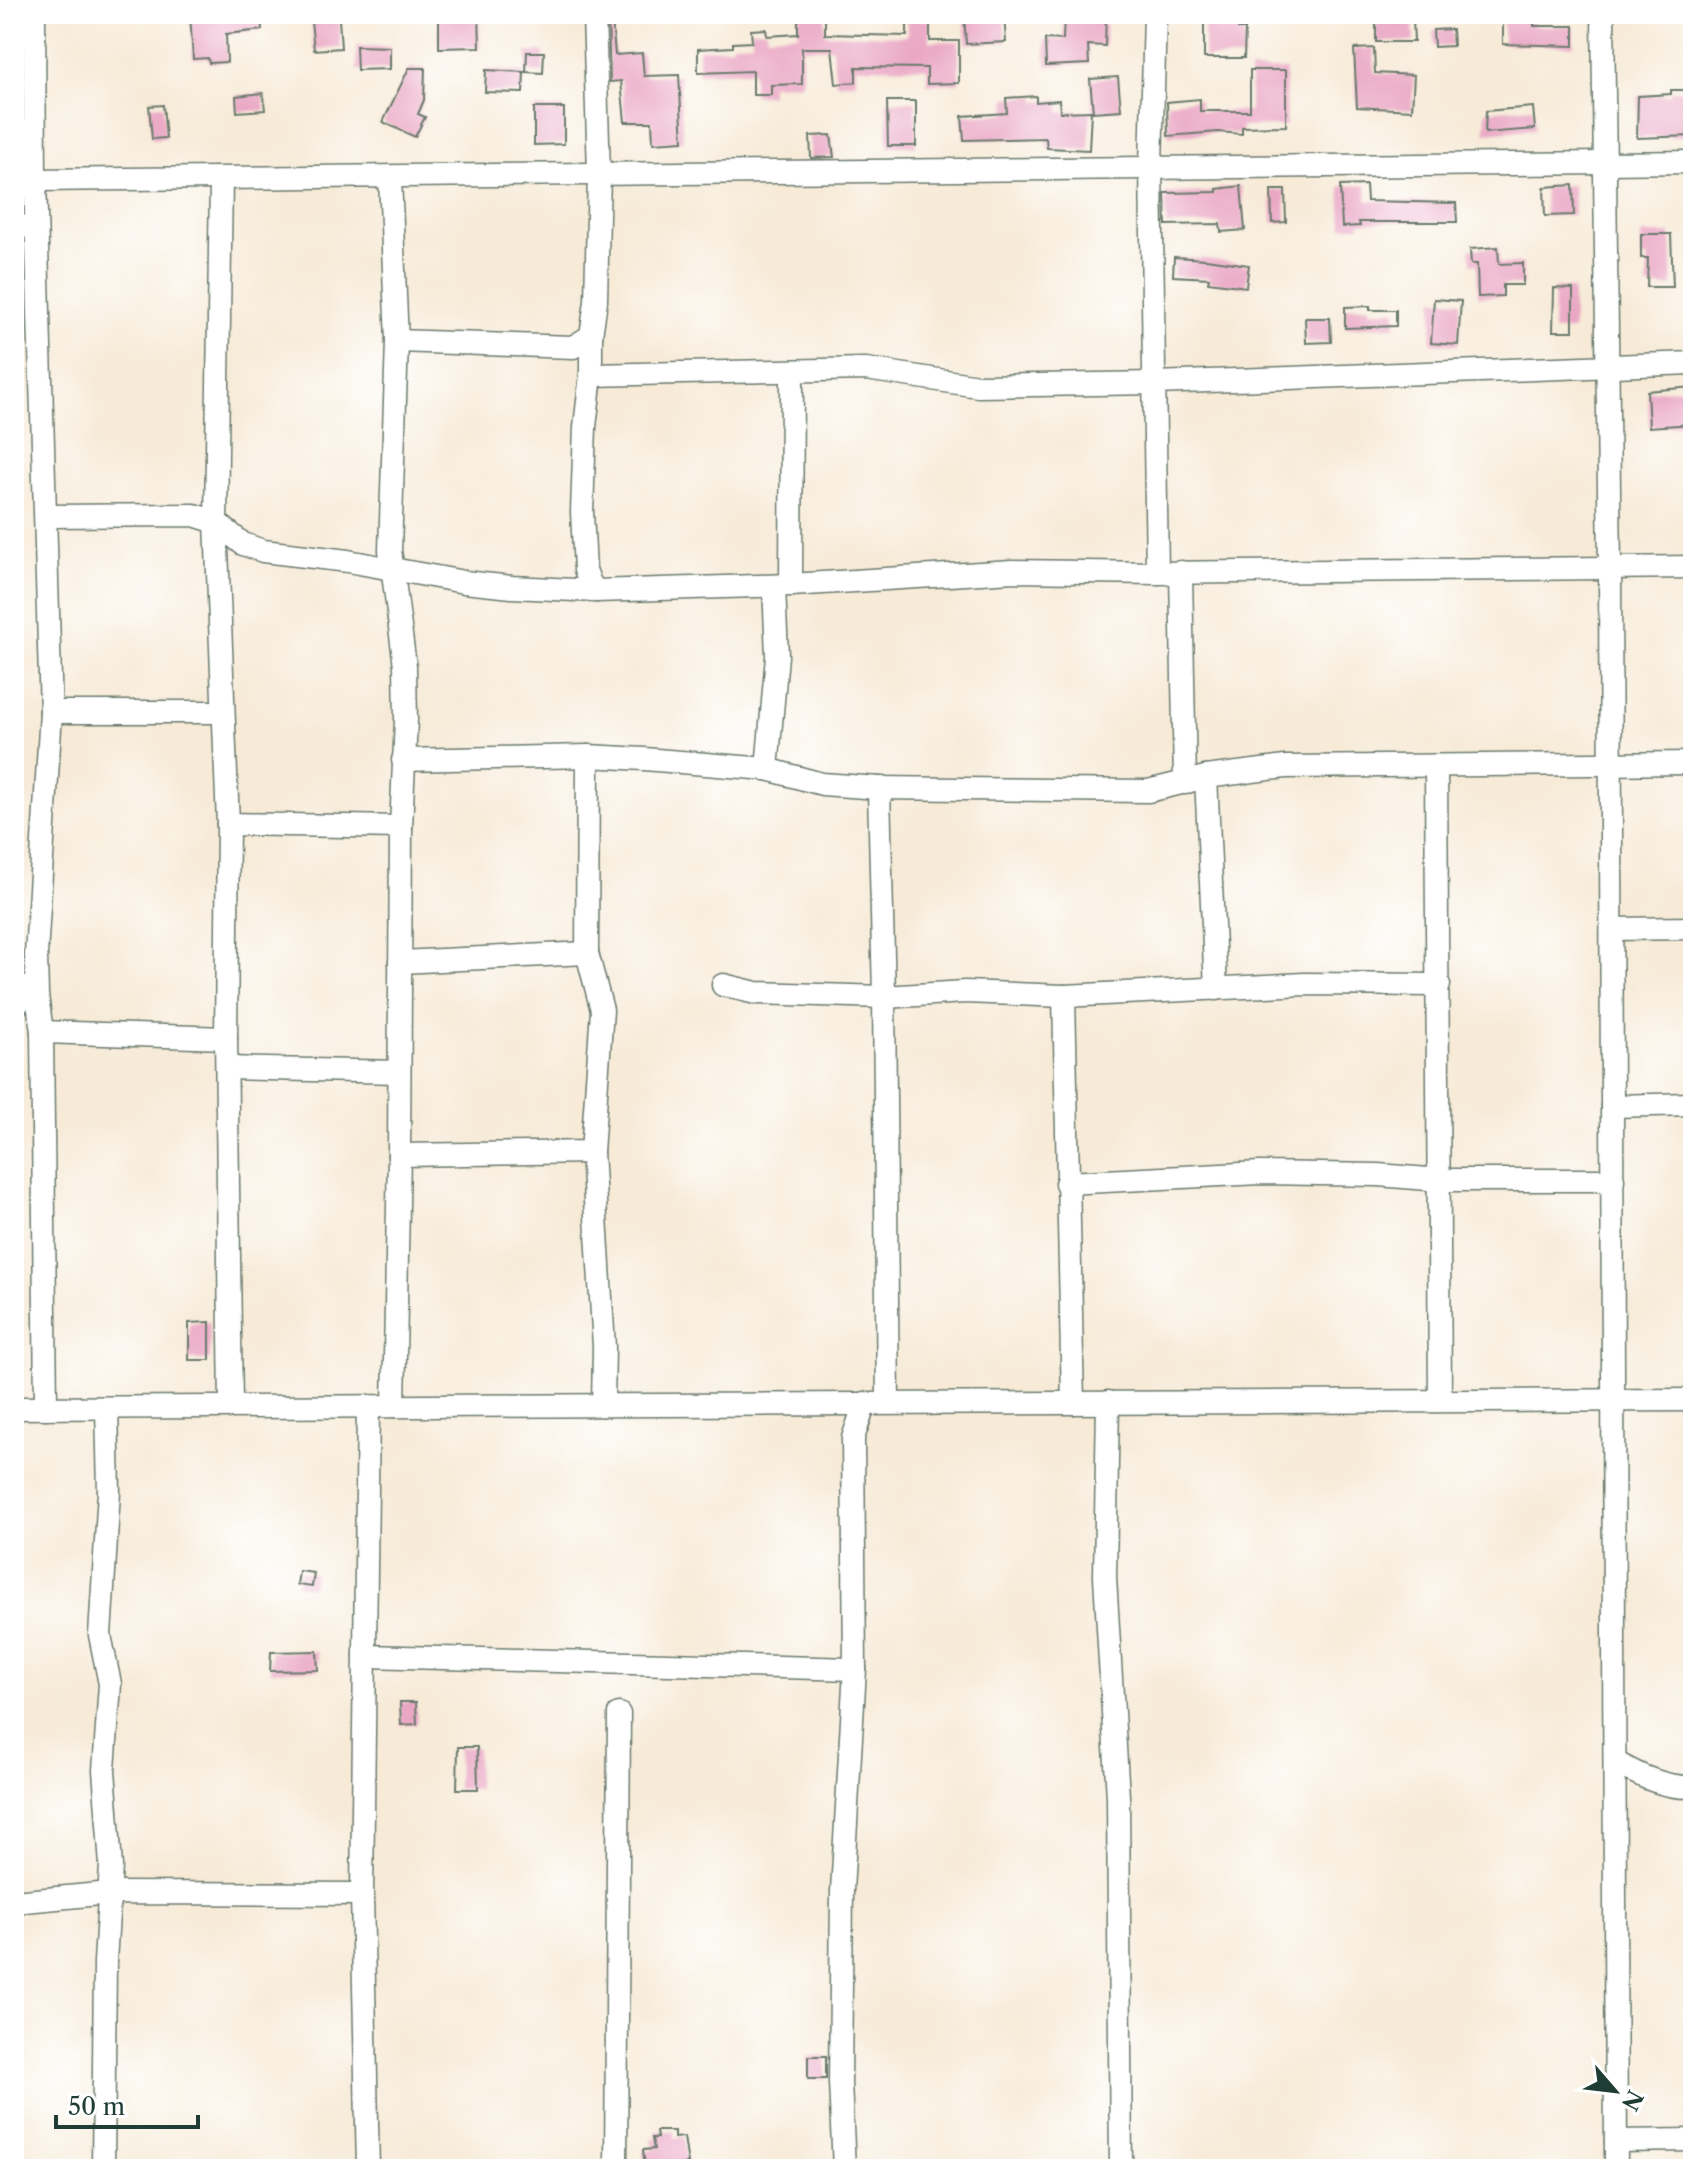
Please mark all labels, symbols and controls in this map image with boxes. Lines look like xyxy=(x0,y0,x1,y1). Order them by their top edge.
north arrow xyxy=(1575,2051,1655,2131)
scale bar xyxy=(56,2079,198,2129)
text: N xyxy=(1616,2085,1649,2115)
text: 50 m xyxy=(68,2092,125,2121)

